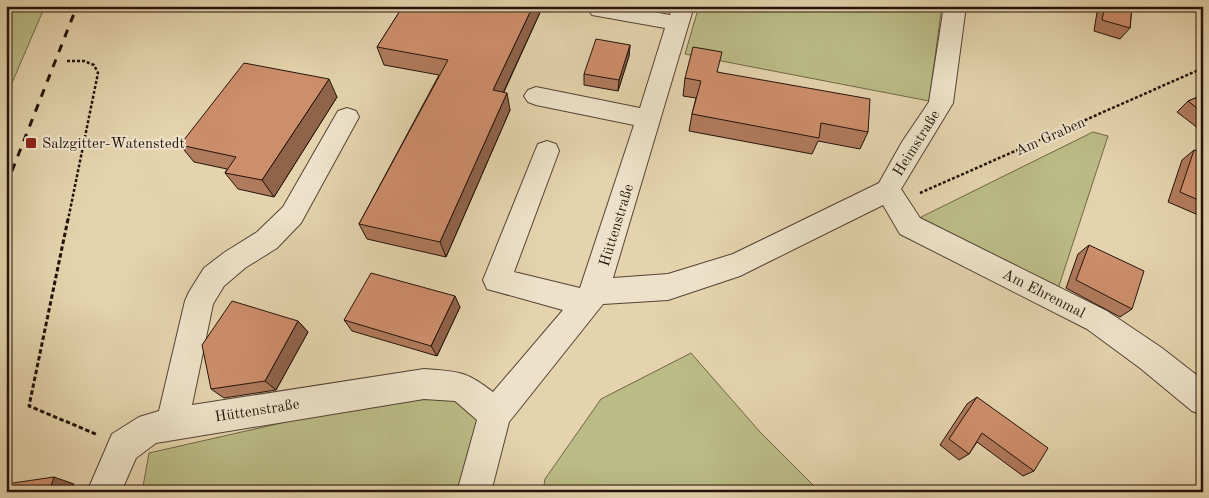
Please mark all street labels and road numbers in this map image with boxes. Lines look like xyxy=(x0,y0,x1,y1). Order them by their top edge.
street label: Heimstraße xyxy=(891,108,944,179)
street label: Am Graben xyxy=(1013,115,1088,159)
street label: Hüttenstraße xyxy=(598,182,637,268)
street label: Am Ehrenmal xyxy=(1000,267,1087,322)
street label: Hüttenstraße xyxy=(214,397,301,426)

